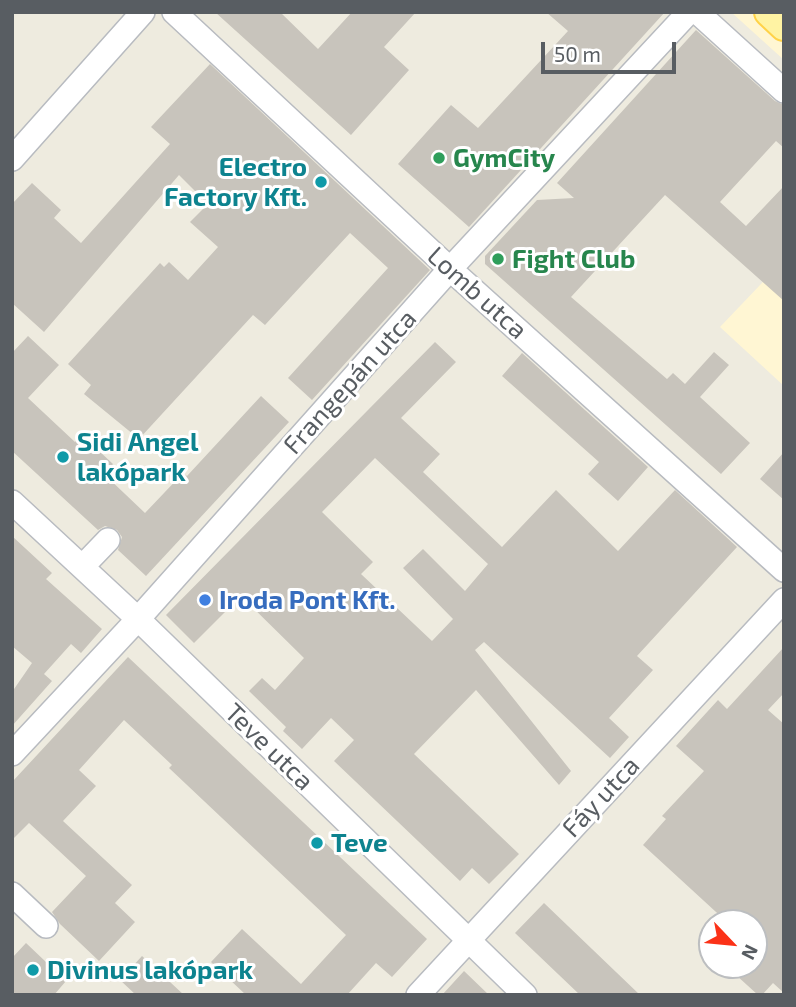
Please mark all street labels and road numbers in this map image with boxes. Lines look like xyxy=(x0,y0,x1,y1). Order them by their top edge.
street label: Lomb utca xyxy=(421,240,533,346)
street label: Frangepán utca xyxy=(277,303,423,461)
street label: Teve utca xyxy=(218,697,320,797)
street label: Fáy utca xyxy=(556,750,646,844)

